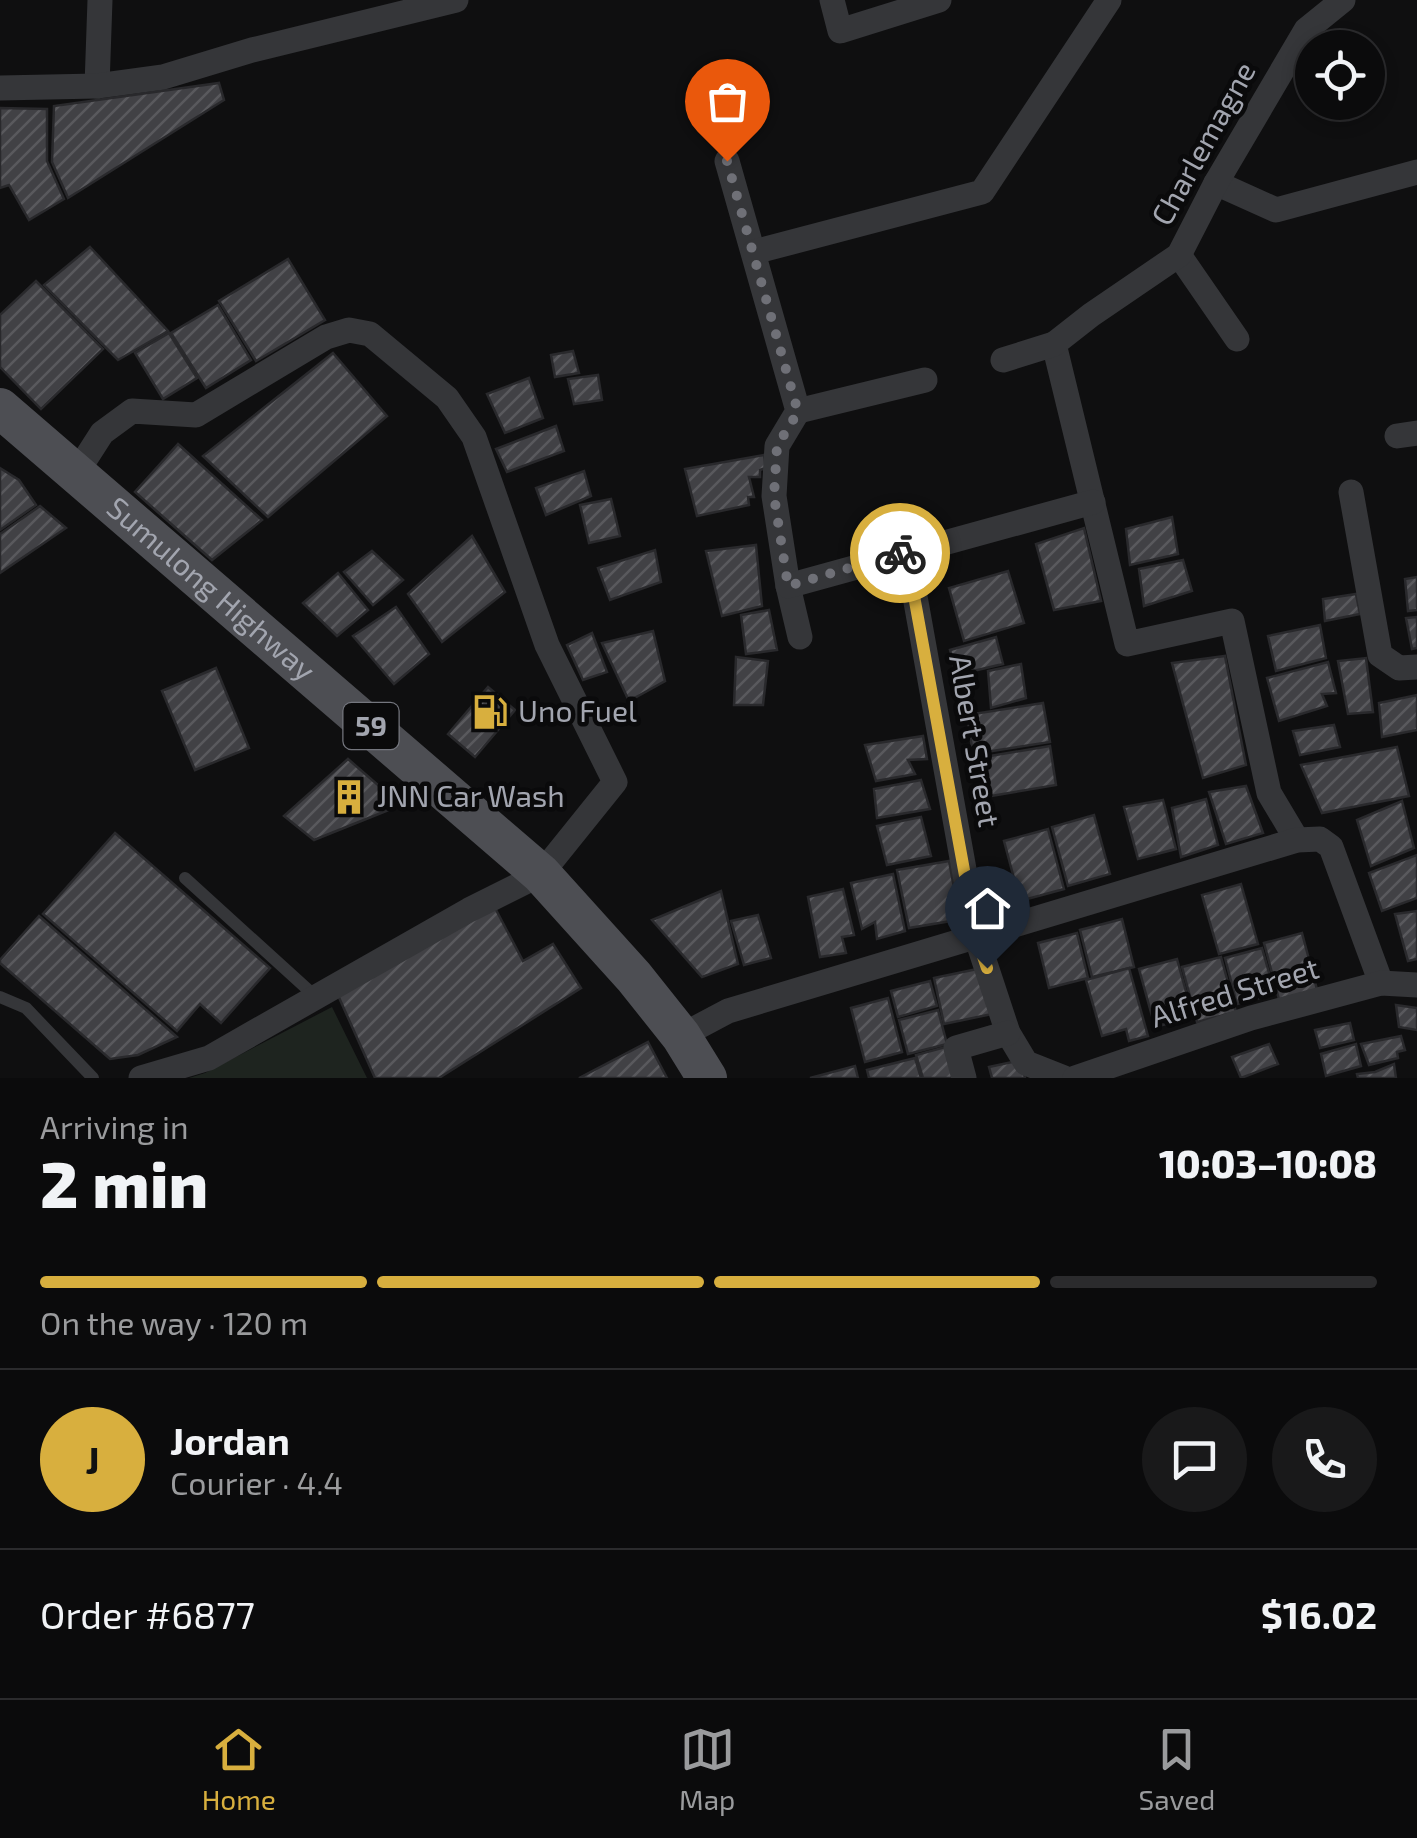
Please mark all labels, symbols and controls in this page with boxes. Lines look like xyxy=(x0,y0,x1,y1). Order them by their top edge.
map controls xyxy=(1295,30,1385,120)
button: locate xyxy=(1295,30,1385,120)
street label: Charlemagne xyxy=(1143,55,1262,231)
pin xyxy=(685,59,770,162)
icon: bag xyxy=(700,74,755,129)
street label: Sumulong Highway xyxy=(101,488,323,687)
courier xyxy=(850,503,950,603)
icon: bike xyxy=(873,526,928,581)
street label: Albert Street xyxy=(943,652,1009,830)
place label: Uno Fuel xyxy=(518,692,637,728)
fuel station icon: Uno Fuel xyxy=(471,693,509,731)
road number: 59 xyxy=(344,703,398,749)
place label: JNN Car Wash xyxy=(377,777,565,813)
building icon: JNN Car Wash xyxy=(330,778,368,816)
pin xyxy=(945,866,1030,969)
icon: home xyxy=(960,881,1015,936)
street label: Alfred Street xyxy=(1146,948,1323,1034)
text: Arriving in xyxy=(40,1107,189,1145)
text: 10:03–10:08 xyxy=(1159,1140,1377,1186)
text: 2 min xyxy=(40,1143,208,1221)
text: On the way · 120 m xyxy=(40,1303,308,1341)
button: chat xyxy=(1142,1407,1247,1512)
button: phone xyxy=(1272,1407,1377,1512)
text: Jordan xyxy=(170,1417,290,1463)
text: J xyxy=(85,1436,100,1482)
text: Courier · 4.4 xyxy=(170,1463,343,1501)
text: Order #6877 xyxy=(40,1591,255,1637)
text: $16.02 xyxy=(1261,1591,1377,1637)
tab: Home xyxy=(202,1722,276,1816)
tab: Map xyxy=(679,1722,735,1816)
tab: Saved xyxy=(1139,1722,1215,1816)

